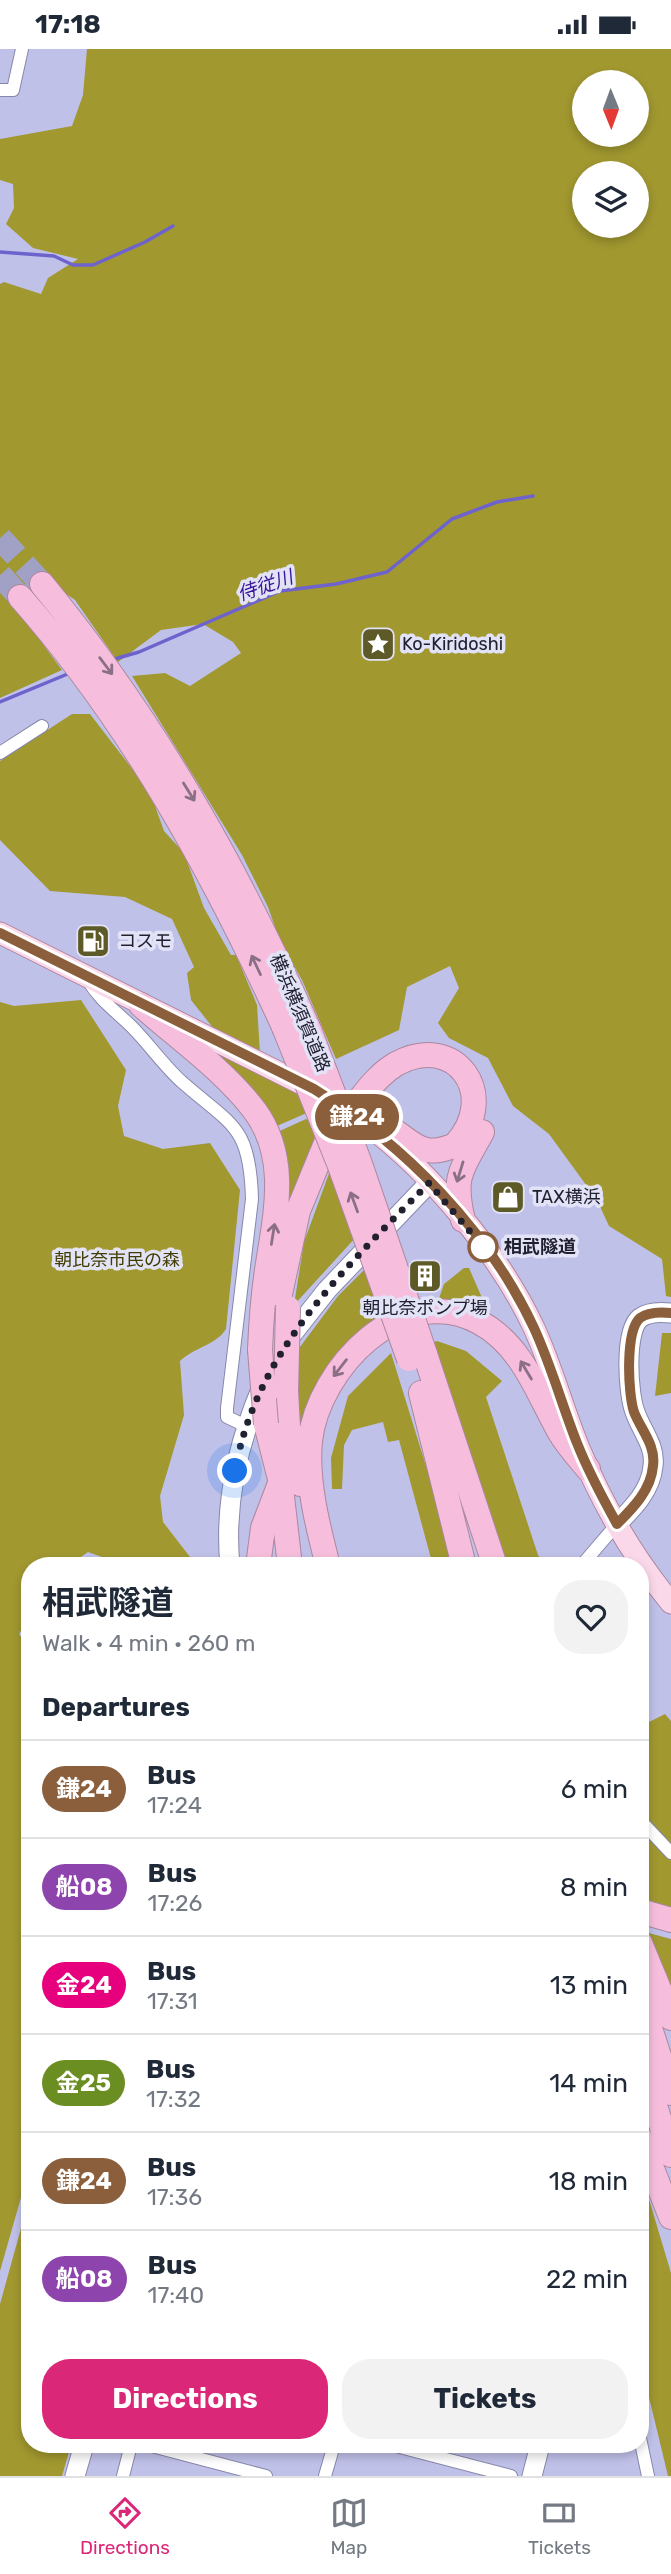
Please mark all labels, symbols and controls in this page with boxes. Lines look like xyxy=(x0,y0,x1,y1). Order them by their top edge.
text: 17:18 xyxy=(35,9,101,40)
north arrow xyxy=(572,70,649,147)
map controls xyxy=(572,70,649,238)
button: layers xyxy=(572,161,649,238)
water label: 侍従川 xyxy=(234,565,298,606)
place icon: Ko-Kiridoshi xyxy=(359,625,397,663)
place label: Ko-Kiridoshi xyxy=(402,633,503,655)
one-way arrow xyxy=(99,656,113,675)
one-way arrow xyxy=(182,781,196,801)
fuel station icon: コスモ xyxy=(74,922,112,960)
place label: コスモ xyxy=(118,930,172,952)
street label: 横浜横須賀道路 xyxy=(265,951,335,1075)
one-way arrow xyxy=(249,955,262,976)
line badge: 鎌24 xyxy=(317,1094,397,1140)
text: 鎌24 xyxy=(329,1103,385,1131)
one-way arrow xyxy=(453,1161,466,1183)
shop icon: TAX横浜 xyxy=(489,1178,527,1216)
place label: TAX横浜 xyxy=(532,1186,601,1208)
one-way arrow xyxy=(346,1192,359,1214)
one-way arrow xyxy=(267,1223,280,1246)
marker: 相武隧道 xyxy=(468,1232,498,1262)
place label: 相武隧道 xyxy=(504,1236,576,1258)
park label: 朝比奈市民の森 xyxy=(54,1249,180,1271)
building icon: 朝比奈ポンプ場 xyxy=(406,1257,444,1295)
place label: 朝比奈ポンプ場 xyxy=(362,1297,488,1319)
one-way arrow xyxy=(333,1358,348,1377)
one-way arrow xyxy=(519,1361,534,1380)
your location xyxy=(217,1453,252,1488)
button: heart xyxy=(554,1580,628,1654)
text: 相武隧道 xyxy=(42,1583,174,1622)
text: Walk · 4 min · 260 m xyxy=(42,1629,256,1657)
text: Departures xyxy=(42,1692,190,1723)
text: Bus xyxy=(147,1760,196,1791)
text: 6 min xyxy=(561,1774,628,1805)
text: 鎌24 xyxy=(56,1775,112,1803)
text: 17:24 xyxy=(147,1791,202,1819)
text: Bus xyxy=(148,1858,197,1889)
text: 8 min xyxy=(560,1872,628,1903)
text: 船08 xyxy=(56,1873,113,1901)
text: 17:26 xyxy=(148,1889,202,1917)
text: Bus xyxy=(147,1956,196,1987)
text: 13 min xyxy=(550,1970,628,2001)
text: 金24 xyxy=(56,1971,112,1999)
text: 17:31 xyxy=(147,1987,198,2015)
text: Bus xyxy=(146,2054,195,2085)
text: 14 min xyxy=(549,2068,628,2099)
text: 金25 xyxy=(56,2069,111,2097)
text: 17:32 xyxy=(146,2085,201,2113)
text: Bus xyxy=(147,2152,196,2183)
text: 18 min xyxy=(549,2166,628,2197)
text: 鎌24 xyxy=(56,2167,112,2195)
text: 17:36 xyxy=(147,2183,202,2211)
text: Bus xyxy=(148,2250,197,2281)
text: 22 min xyxy=(546,2264,628,2295)
text: 船08 xyxy=(56,2265,113,2293)
text: 17:40 xyxy=(148,2281,204,2309)
button: Directions xyxy=(42,2359,328,2439)
button: Tickets xyxy=(342,2359,628,2439)
tab: Directions xyxy=(80,2494,170,2559)
tab: Map xyxy=(330,2494,368,2559)
tab: Tickets xyxy=(528,2494,591,2559)

